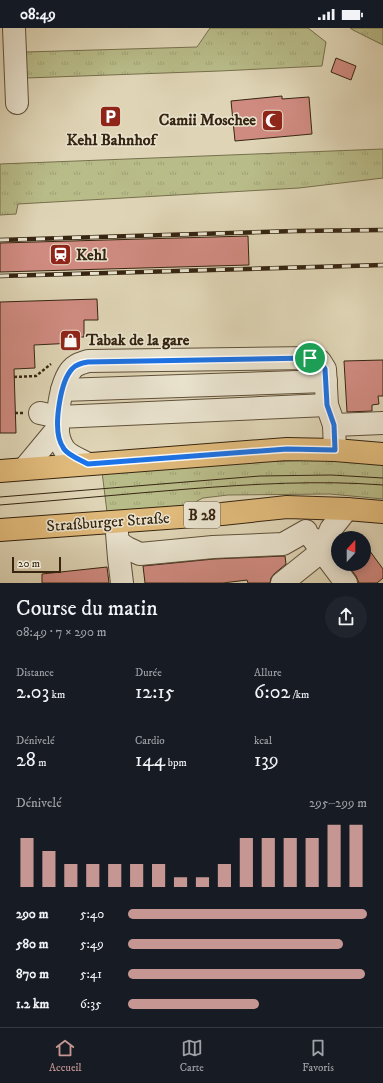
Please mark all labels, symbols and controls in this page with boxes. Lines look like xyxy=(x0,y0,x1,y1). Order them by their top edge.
text: 08:49 xyxy=(20,5,56,24)
parking icon: Kehl Bahnhof xyxy=(98,104,124,130)
mosque icon: Camii Moschee xyxy=(259,107,285,133)
place label: Camii Moschee xyxy=(159,110,256,130)
place label: Kehl Bahnhof xyxy=(66,130,158,150)
station icon: Kehl xyxy=(47,242,73,268)
place label: Kehl xyxy=(76,245,108,265)
shop icon: Tabak de la gare xyxy=(57,327,83,353)
place label: Tabak de la gare xyxy=(85,330,190,350)
pin xyxy=(293,341,327,375)
icon: arrive xyxy=(299,347,321,369)
road number: B 28 xyxy=(184,502,220,528)
street label: Straßburger Straße xyxy=(46,508,171,536)
north arrow xyxy=(331,531,371,571)
map controls xyxy=(331,531,371,571)
scale bar xyxy=(12,555,61,574)
text: 20 m xyxy=(18,557,40,571)
text: Course du matin xyxy=(16,595,158,622)
button: share xyxy=(325,596,367,638)
text: 08:49 · 7 × 290 m xyxy=(16,624,107,640)
text: Distance xyxy=(16,666,54,680)
text: Durée xyxy=(135,666,162,680)
text: Allure xyxy=(254,666,282,680)
text: 2.03 xyxy=(16,680,49,705)
text: 12:15 xyxy=(135,680,175,705)
text: 6:02 xyxy=(254,680,290,705)
text: km xyxy=(49,688,65,702)
text: /km xyxy=(290,688,309,702)
text: Dénivelé xyxy=(16,734,55,748)
text: Cardio xyxy=(135,734,165,748)
text: kcal xyxy=(254,734,272,748)
text: 28 xyxy=(16,748,36,773)
text: 144 xyxy=(135,748,165,773)
text: 139 xyxy=(254,748,279,773)
text: m xyxy=(36,756,46,770)
text: bpm xyxy=(165,756,187,770)
text: Dénivelé xyxy=(16,795,62,811)
text: 295–299 m xyxy=(309,795,367,811)
text: 290 m xyxy=(16,906,48,922)
text: 5:40 xyxy=(80,906,104,922)
text: 580 m xyxy=(16,936,48,952)
text: 5:49 xyxy=(80,936,104,952)
text: 870 m xyxy=(16,966,49,982)
text: 5:41 xyxy=(80,966,102,982)
text: 1.2 km xyxy=(16,996,49,1012)
text: 6:35 xyxy=(80,996,101,1012)
tab: Accueil xyxy=(49,1037,82,1075)
tab: Carte xyxy=(180,1037,204,1075)
tab: Favoris xyxy=(302,1037,334,1075)

